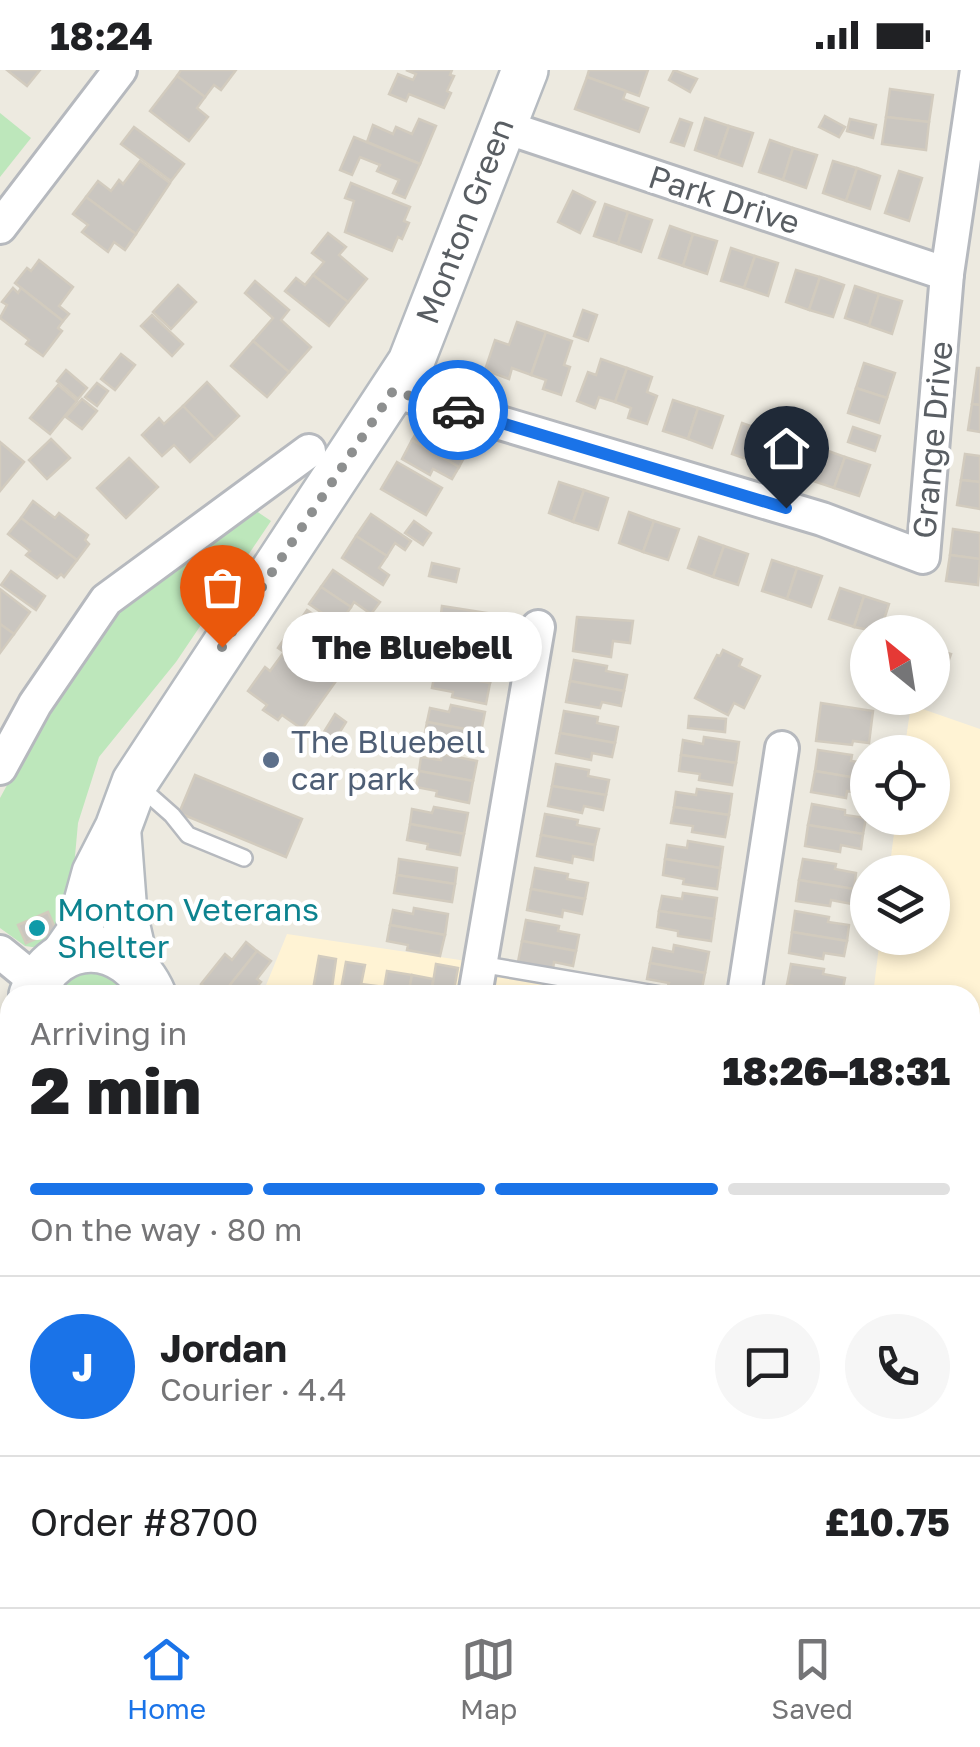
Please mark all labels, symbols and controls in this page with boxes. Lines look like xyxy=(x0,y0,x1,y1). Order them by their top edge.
text: 18:24 xyxy=(50,13,153,58)
street label: Monton Green xyxy=(407,112,521,329)
street label: Park Drive xyxy=(644,157,805,241)
street label: Grange Drive xyxy=(904,340,960,540)
courier xyxy=(408,360,508,460)
icon: car xyxy=(431,383,486,438)
pin xyxy=(744,406,829,509)
icon: home xyxy=(759,421,814,476)
pin xyxy=(180,545,265,648)
icon: bag xyxy=(195,560,250,615)
callout: The Bluebell xyxy=(282,612,542,682)
north arrow xyxy=(850,615,950,715)
map controls xyxy=(850,615,950,955)
text: The Bluebell xyxy=(312,628,512,666)
place label: The Bluebell car park xyxy=(291,722,485,797)
button: locate xyxy=(850,735,950,835)
marker: The Bluebell car park xyxy=(260,749,282,771)
button: layers xyxy=(850,855,950,955)
place label: Monton Veterans Shelter xyxy=(57,890,319,965)
marker: Monton Veterans Shelter xyxy=(26,917,48,939)
text: Arriving in xyxy=(30,1014,187,1052)
text: 18:26–18:31 xyxy=(722,1048,950,1093)
text: 2 min xyxy=(30,1050,201,1128)
text: On the way · 80 m xyxy=(30,1210,302,1248)
button: chat xyxy=(715,1314,820,1419)
button: phone xyxy=(845,1314,950,1419)
text: Jordan xyxy=(160,1325,287,1370)
text: J xyxy=(72,1344,93,1389)
text: Courier · 4.4 xyxy=(160,1370,347,1408)
text: Order #8700 xyxy=(30,1499,259,1544)
text: £10.75 xyxy=(825,1499,950,1544)
tab: Home xyxy=(127,1632,206,1725)
tab: Map xyxy=(460,1632,517,1725)
tab: Saved xyxy=(771,1632,853,1725)

